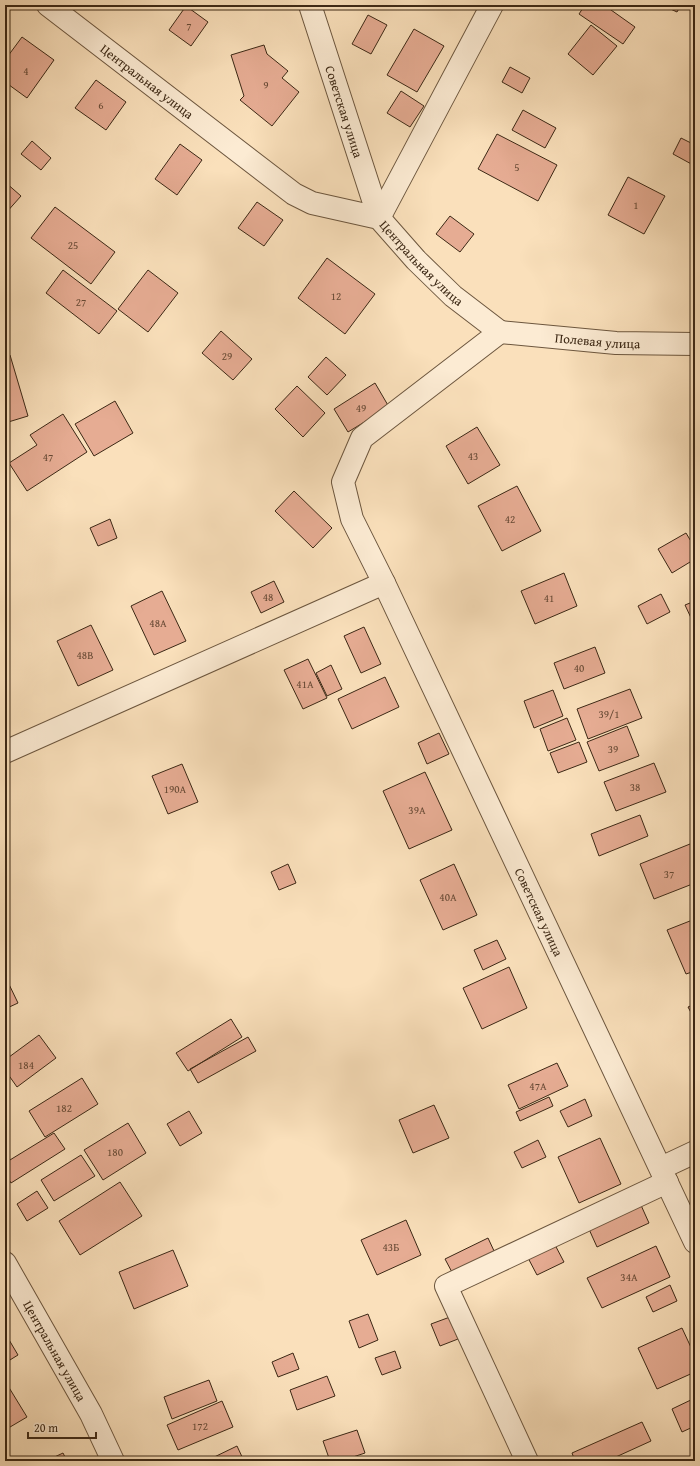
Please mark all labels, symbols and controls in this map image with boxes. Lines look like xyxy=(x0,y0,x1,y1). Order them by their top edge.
house number: 7 xyxy=(186,18,192,34)
street label: Центральная улица xyxy=(96,39,198,124)
house number: 4 xyxy=(23,63,29,79)
street label: Советская улица xyxy=(321,63,369,161)
house number: 9 xyxy=(263,77,269,93)
house number: 6 xyxy=(98,97,104,113)
house number: 5 xyxy=(514,159,520,175)
house number: 1 xyxy=(633,197,639,213)
street label: Центральная улица xyxy=(375,216,468,311)
house number: 25 xyxy=(68,237,78,253)
house number: 12 xyxy=(331,288,341,304)
house number: 27 xyxy=(76,294,86,310)
street label: Полевая улица xyxy=(554,328,641,353)
house number: 29 xyxy=(222,348,232,364)
house number: 49 xyxy=(356,400,366,416)
house number: 43 xyxy=(468,448,478,464)
house number: 47 xyxy=(43,449,53,465)
house number: 42 xyxy=(505,511,515,527)
house number: 48 xyxy=(263,589,273,605)
house number: 41 xyxy=(544,590,554,606)
house number: 48А xyxy=(149,615,167,631)
house number: 48В xyxy=(77,647,93,663)
house number: 40 xyxy=(574,660,584,676)
house number: 41А xyxy=(296,676,314,692)
house number: 39/1 xyxy=(598,706,620,722)
house number: 39 xyxy=(608,741,618,757)
house number: 38 xyxy=(630,779,640,795)
house number: 190А xyxy=(164,781,187,797)
house number: 39А xyxy=(408,802,426,818)
street label: Советская улица xyxy=(510,864,569,960)
house number: 37 xyxy=(664,866,674,882)
house number: 40А xyxy=(439,889,457,905)
house number: 184 xyxy=(18,1057,34,1073)
house number: 47А xyxy=(529,1078,547,1094)
house number: 182 xyxy=(56,1100,72,1116)
house number: 180 xyxy=(107,1144,123,1160)
house number: 43Б xyxy=(383,1239,399,1255)
house number: 34А xyxy=(620,1269,638,1285)
street label: Центральная улица xyxy=(19,1297,92,1405)
scale bar xyxy=(28,1414,96,1440)
house number: 172 xyxy=(192,1418,208,1434)
text: 20 m xyxy=(34,1419,58,1436)

